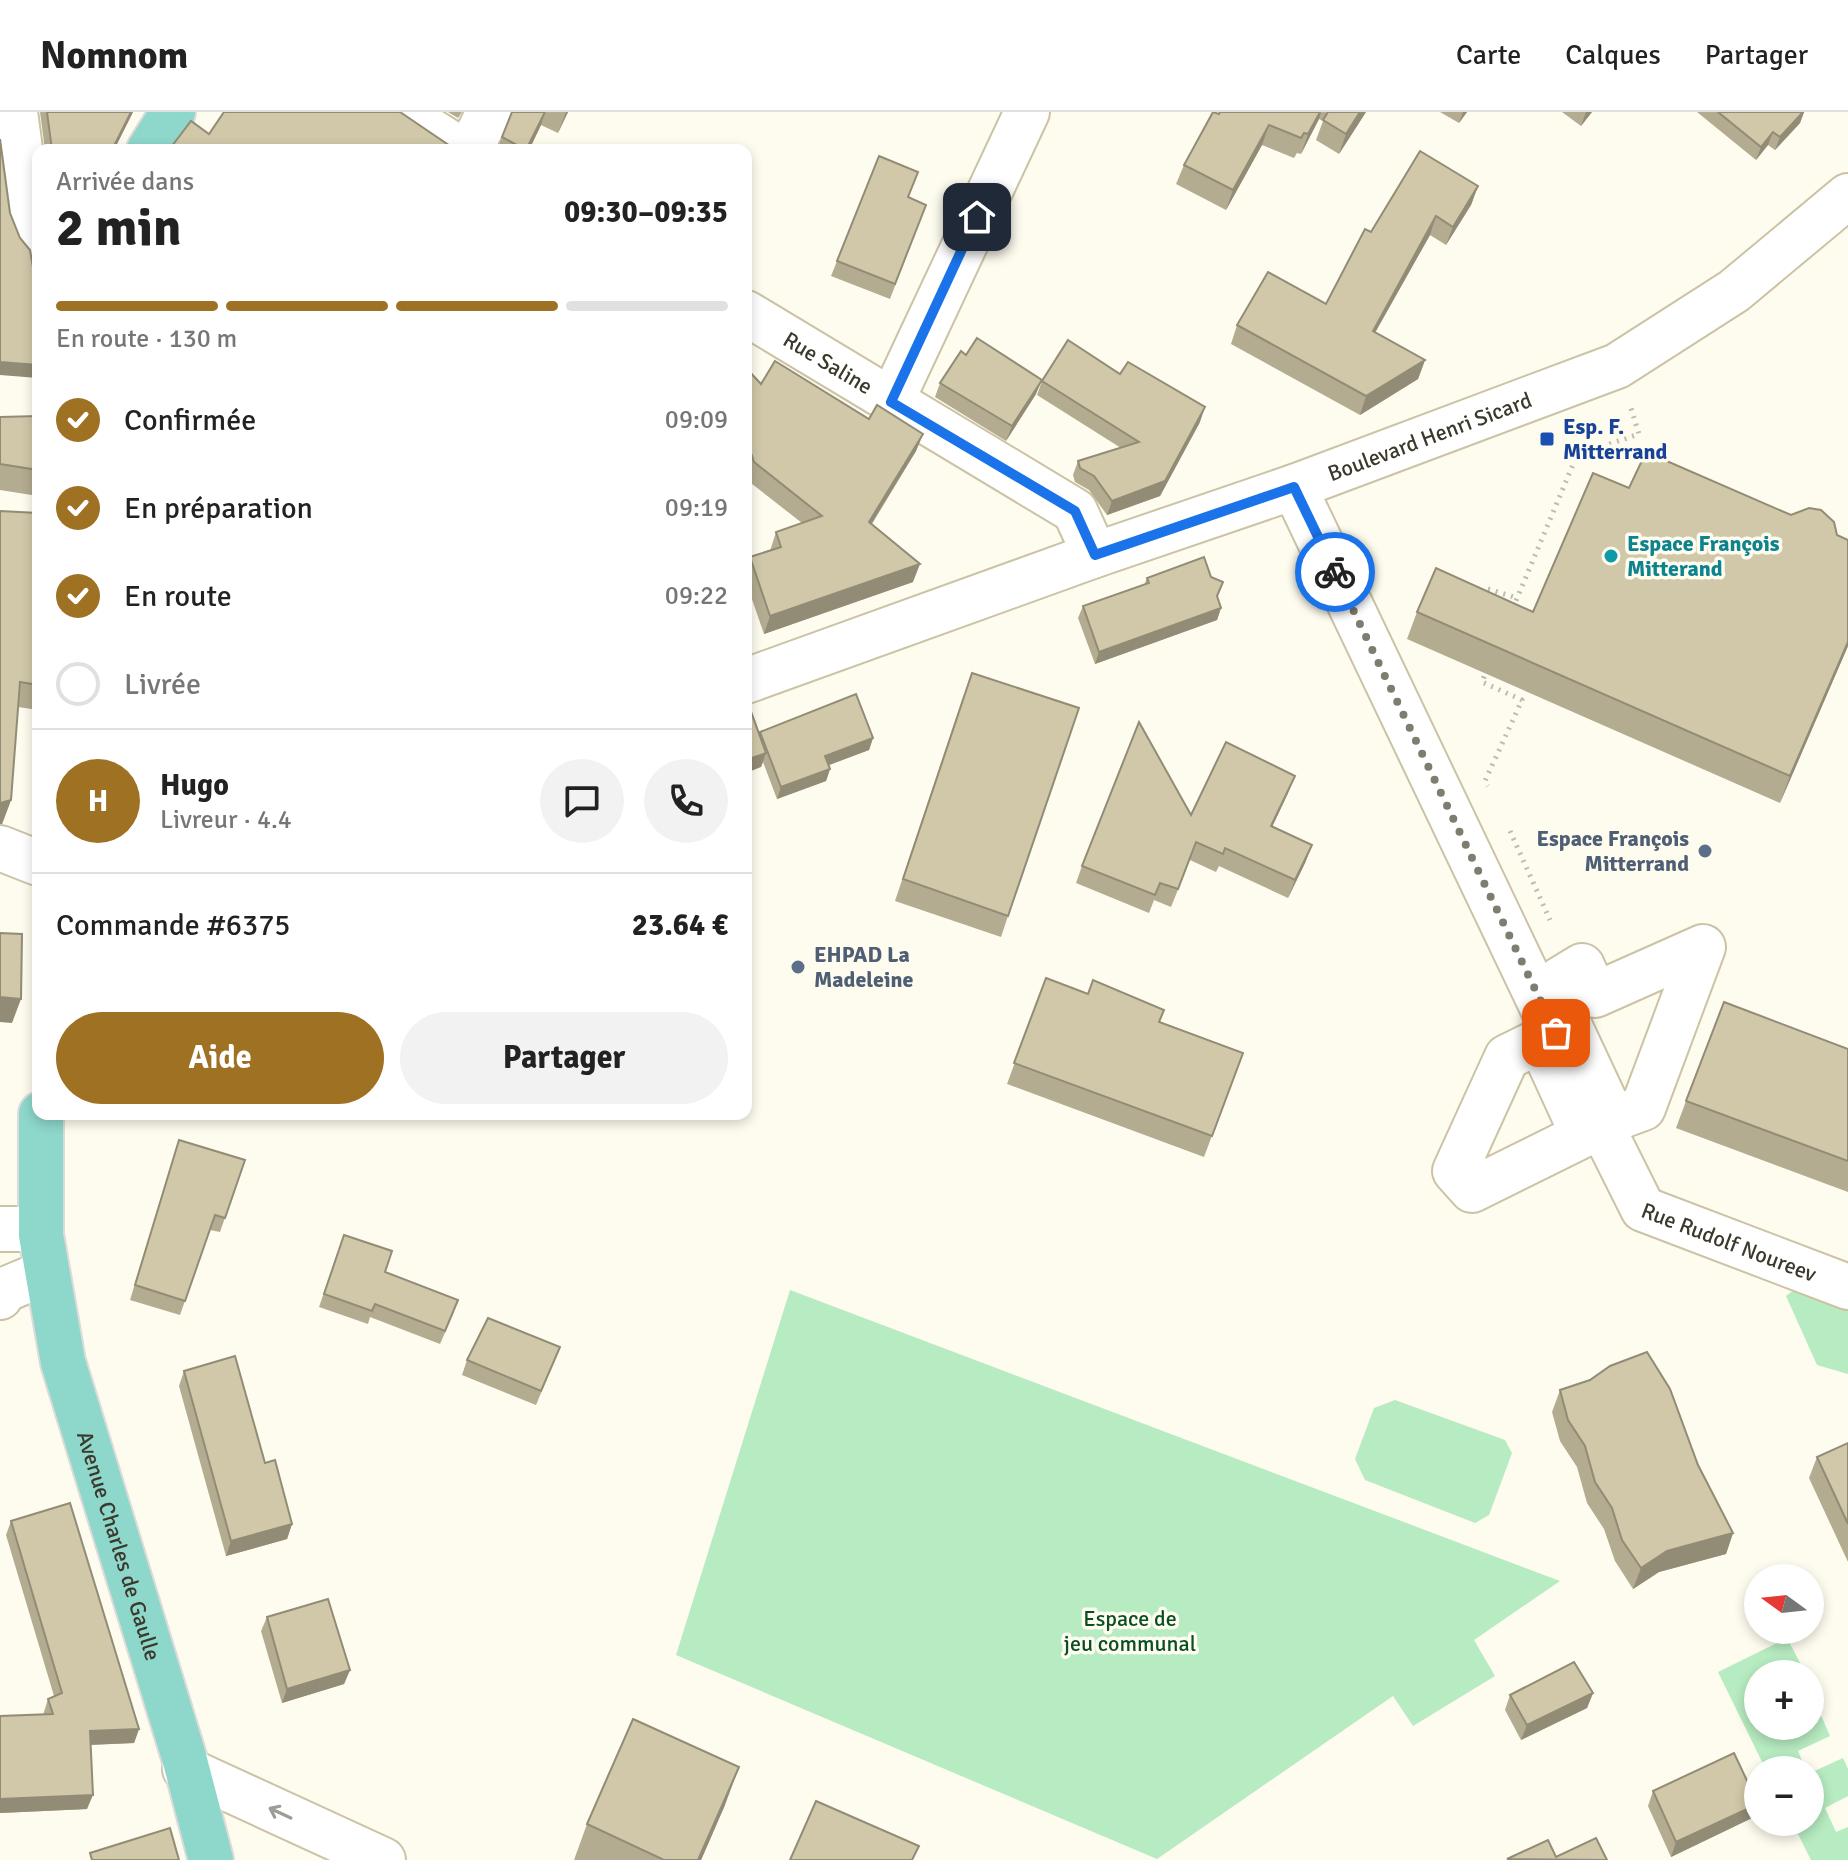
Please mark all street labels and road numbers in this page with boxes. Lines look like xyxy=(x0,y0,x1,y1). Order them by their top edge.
street label: Rue Saline xyxy=(779,325,878,400)
street label: Boulevard Henri Sicard xyxy=(1324,386,1535,487)
street label: Rue Rudolf Noureev xyxy=(1638,1196,1820,1287)
street label: Avenue Charles de Gaulle xyxy=(71,1428,167,1664)

